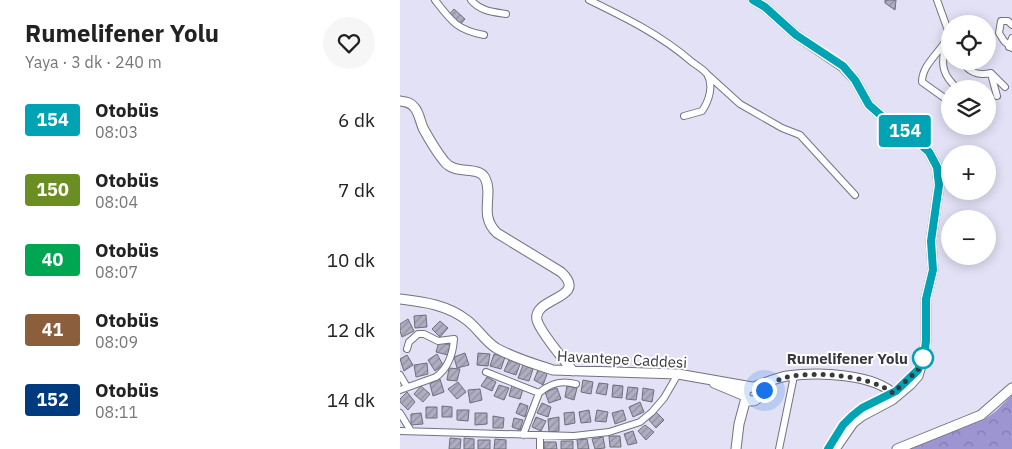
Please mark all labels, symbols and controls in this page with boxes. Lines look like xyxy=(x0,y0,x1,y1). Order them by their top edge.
map controls xyxy=(941,15,996,265)
button: locate xyxy=(941,15,996,70)
text: Rumelifener Yolu xyxy=(25,17,219,49)
button: heart xyxy=(323,17,375,69)
text: Yaya · 3 dk · 240 m xyxy=(25,52,162,72)
button: layers xyxy=(941,80,996,135)
text: Otobüs xyxy=(95,98,159,122)
text: 154 xyxy=(36,108,69,131)
text: 6 dk xyxy=(338,108,375,132)
line badge: 154 xyxy=(876,115,934,147)
text: 154 xyxy=(889,119,921,142)
text: 08:03 xyxy=(95,122,138,142)
button: + xyxy=(941,145,996,200)
text: Otobüs xyxy=(95,168,159,192)
text: 150 xyxy=(36,178,69,201)
text: 7 dk xyxy=(338,178,375,202)
text: 08:04 xyxy=(95,192,138,212)
button: − xyxy=(941,210,996,265)
text: Otobüs xyxy=(95,238,159,262)
text: 40 xyxy=(42,248,63,271)
text: 10 dk xyxy=(327,248,375,272)
text: 08:07 xyxy=(95,262,138,282)
text: Otobüs xyxy=(95,308,159,332)
text: 41 xyxy=(42,318,63,341)
text: 12 dk xyxy=(327,318,375,342)
text: 08:09 xyxy=(95,332,138,352)
street label: Havantepe Caddesi xyxy=(556,346,688,372)
marker: Rumelifener Yolu xyxy=(912,347,934,369)
place label: Rumelifener Yolu xyxy=(787,349,908,368)
text: Otobüs xyxy=(95,378,159,402)
your location xyxy=(752,378,777,403)
text: 152 xyxy=(36,388,69,411)
text: 14 dk xyxy=(327,388,375,412)
text: 08:11 xyxy=(95,402,138,422)

